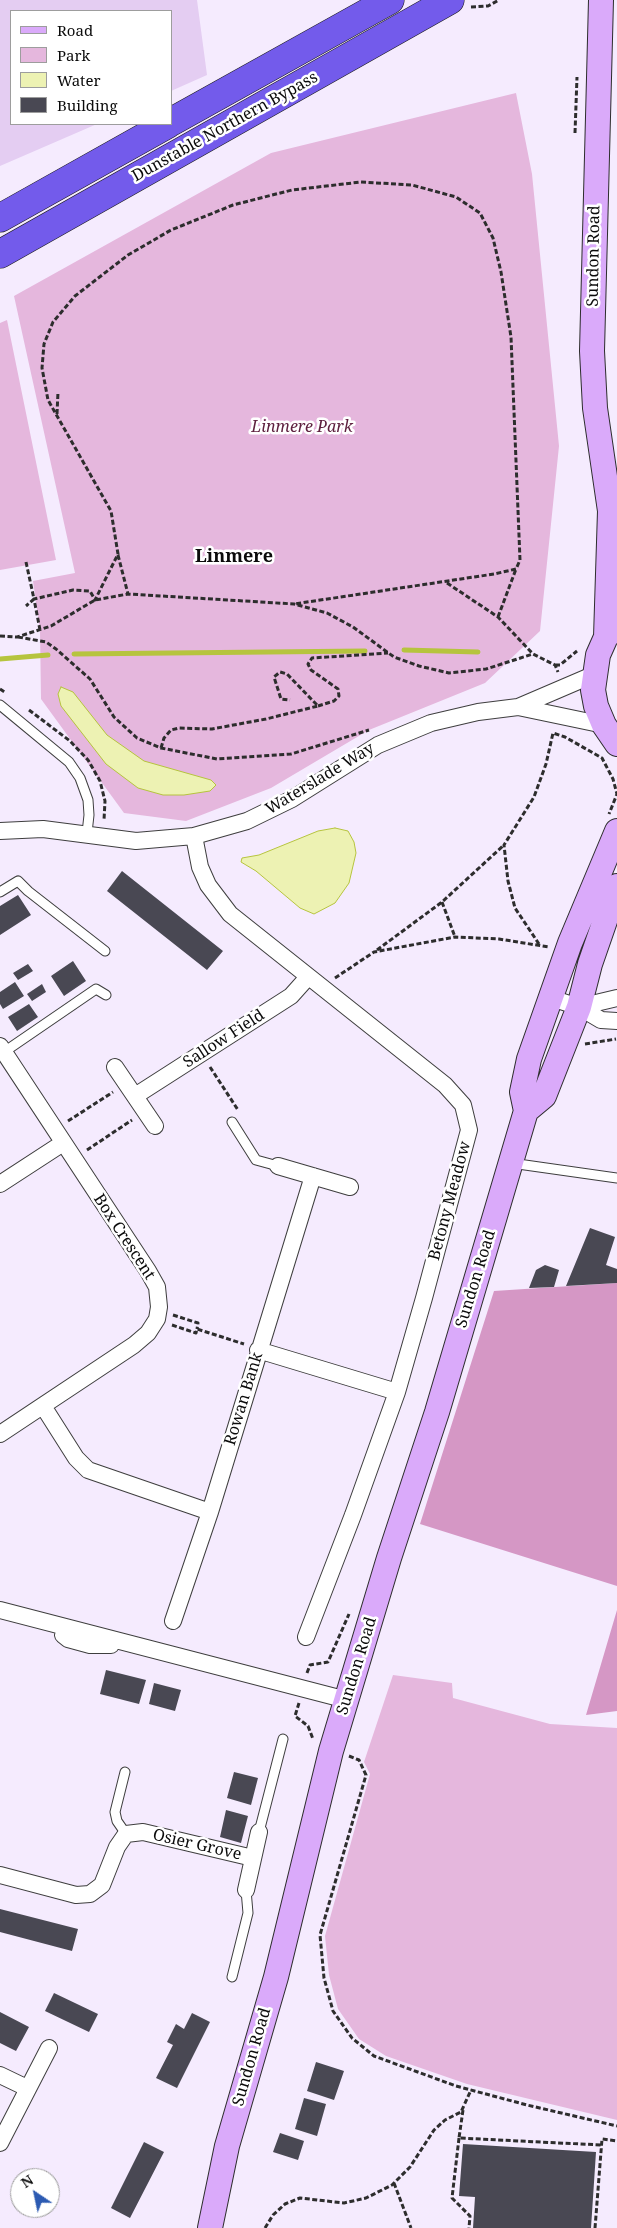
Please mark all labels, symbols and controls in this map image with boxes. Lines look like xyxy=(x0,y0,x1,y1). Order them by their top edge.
legend xyxy=(10,10,172,125)
text: Road xyxy=(57,20,93,40)
text: Park xyxy=(57,45,90,65)
street label: Dunstable Northern Bypass xyxy=(129,68,321,186)
text: Water xyxy=(57,70,100,90)
text: Building xyxy=(57,95,118,115)
street label: Sundon Road xyxy=(584,205,604,307)
park label: Linmere Park xyxy=(251,417,353,437)
district label: Linmere xyxy=(195,546,273,568)
street label: Waterslade Way xyxy=(262,739,378,819)
street label: Sallow Field xyxy=(180,1006,268,1072)
street label: Betony Meadow xyxy=(425,1139,475,1263)
street label: Box Crescent xyxy=(89,1190,159,1284)
street label: Sundon Road xyxy=(452,1228,500,1330)
street label: Rowan Bank xyxy=(221,1350,267,1448)
street label: Sundon Road xyxy=(333,1615,381,1717)
street label: Osier Grove xyxy=(151,1825,243,1865)
street label: Sundon Road xyxy=(229,2006,275,2108)
north arrow xyxy=(10,2168,60,2218)
text: N xyxy=(17,2170,37,2192)

